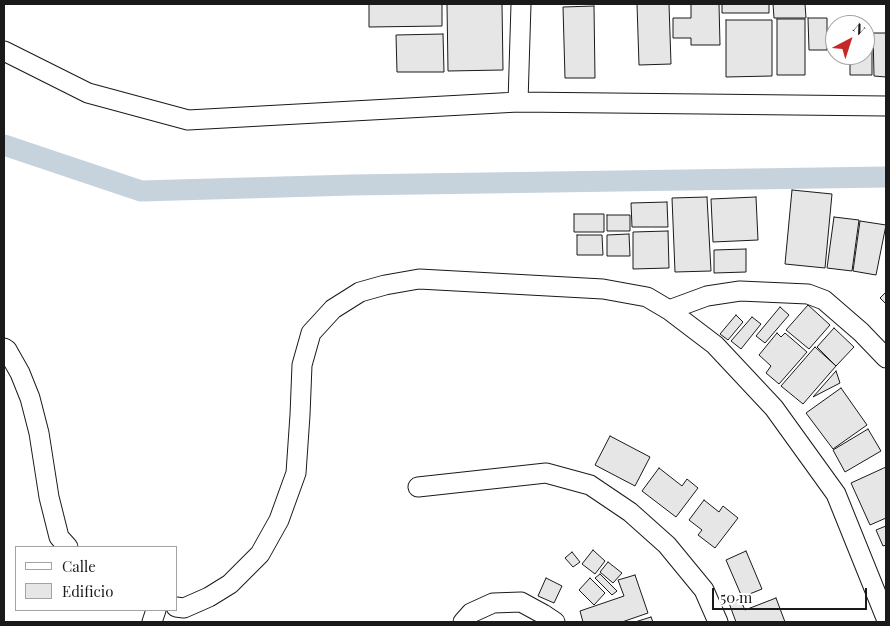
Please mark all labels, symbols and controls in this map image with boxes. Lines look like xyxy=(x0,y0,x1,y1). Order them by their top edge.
north arrow xyxy=(825,15,875,65)
text: N xyxy=(849,18,869,39)
legend xyxy=(15,546,178,611)
text: Calle xyxy=(62,556,96,576)
scale bar xyxy=(715,578,870,610)
text: Edificio xyxy=(62,581,113,601)
text: 50 m xyxy=(720,587,752,607)

